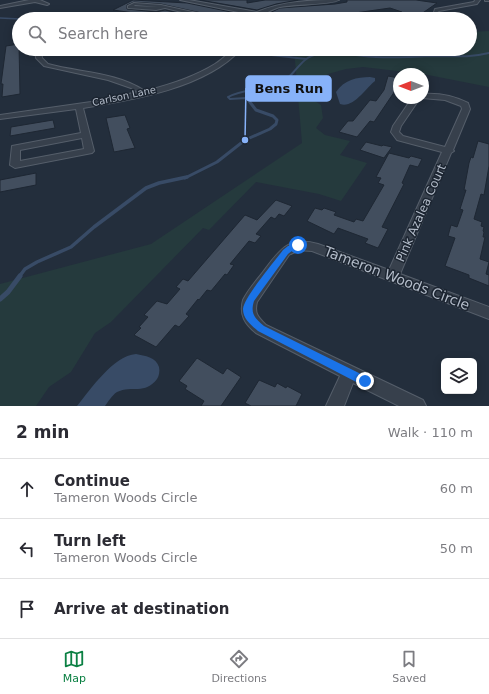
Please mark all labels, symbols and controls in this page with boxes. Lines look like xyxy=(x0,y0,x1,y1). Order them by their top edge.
search box xyxy=(12,12,477,56)
icon: search xyxy=(26,23,48,45)
text: Search here xyxy=(58,25,148,43)
north arrow xyxy=(393,68,429,104)
callout: Bens Run xyxy=(246,76,331,101)
text: Bens Run xyxy=(255,81,323,96)
street label: Carlson Lane xyxy=(91,84,157,108)
street label: Pink Azalea Court xyxy=(393,162,449,264)
route start xyxy=(289,236,307,254)
street label: Tameron Woods Circle xyxy=(321,242,472,313)
map controls xyxy=(441,358,477,394)
button: layers xyxy=(441,358,477,394)
route end xyxy=(356,372,374,390)
text: 2 min xyxy=(16,422,69,442)
text: Walk · 110 m xyxy=(388,425,473,440)
text: Continue xyxy=(54,472,130,490)
icon: ahead xyxy=(16,478,38,500)
text: 60 m xyxy=(440,481,473,496)
text: Tameron Woods Circle xyxy=(54,490,197,505)
text: Turn left xyxy=(54,532,126,550)
icon: left xyxy=(16,538,38,560)
text: 50 m xyxy=(440,541,473,556)
text: Tameron Woods Circle xyxy=(54,550,197,565)
icon: arrive xyxy=(16,598,38,620)
text: Arrive at destination xyxy=(54,600,229,618)
tab: Map xyxy=(63,648,86,685)
tab: Directions xyxy=(211,648,267,685)
tab: Saved xyxy=(392,648,426,685)

